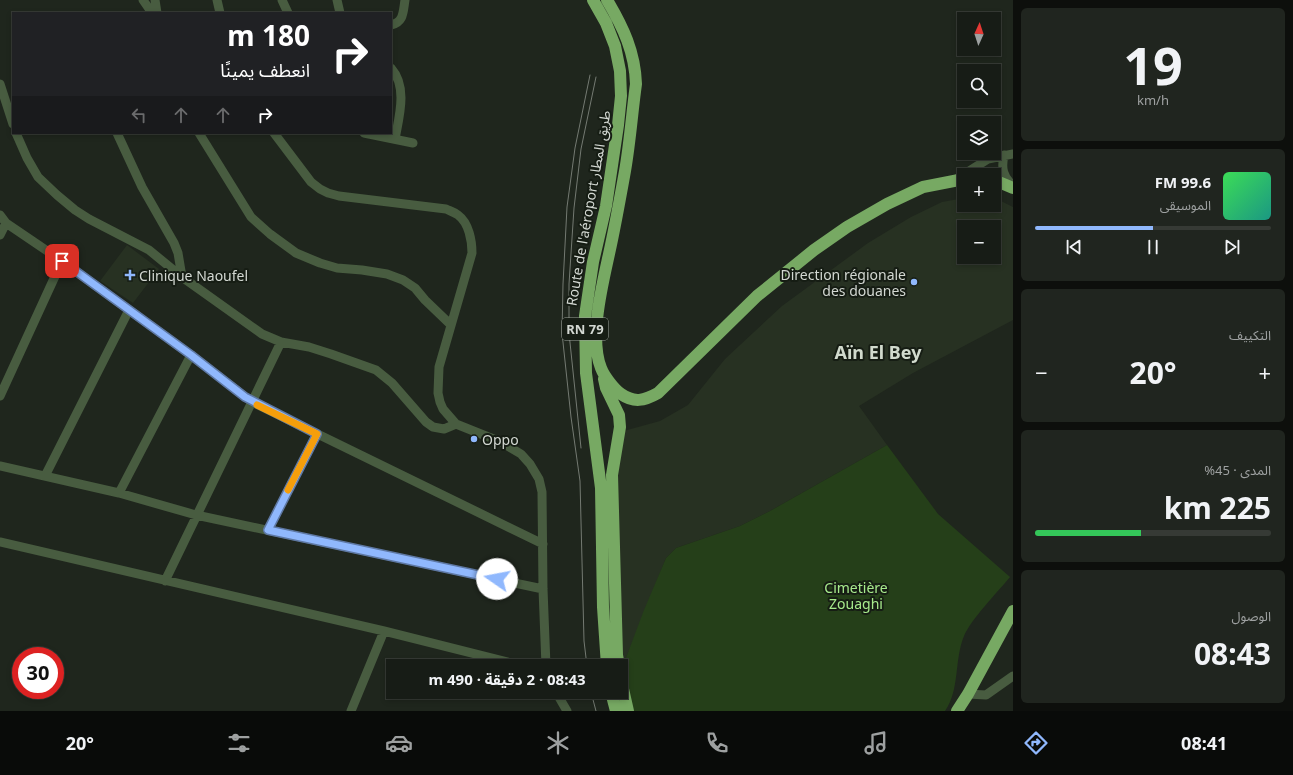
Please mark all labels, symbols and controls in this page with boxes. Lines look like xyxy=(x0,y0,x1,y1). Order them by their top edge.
north arrow xyxy=(957,12,1001,56)
map controls xyxy=(957,12,1001,264)
text: 180 m xyxy=(227,16,310,54)
icon: right xyxy=(324,28,376,80)
text: 19 xyxy=(1123,29,1183,100)
text: انعطف يمينًا xyxy=(220,58,310,82)
button: search xyxy=(957,64,1001,108)
text: km/h xyxy=(1137,91,1169,109)
icon: left xyxy=(128,104,150,126)
icon: ahead xyxy=(170,104,192,126)
icon: ahead xyxy=(212,104,234,126)
icon: right xyxy=(254,104,276,126)
street label: Route de l'aéroport طريق المطار xyxy=(561,109,616,307)
button: layers xyxy=(957,116,1001,160)
button: + xyxy=(957,168,1001,212)
text: 99.6 FM xyxy=(1155,172,1211,192)
text: الموسيقى xyxy=(1160,196,1211,214)
button: − xyxy=(957,220,1001,264)
icon: previous xyxy=(1063,236,1085,258)
icon: pause xyxy=(1142,236,1164,258)
icon: next xyxy=(1221,236,1243,258)
pin xyxy=(45,244,79,278)
icon: arrive xyxy=(51,250,73,272)
place label: Direction régionale des douanes xyxy=(781,265,906,300)
place label: Clinique Naoufel xyxy=(139,266,248,285)
marker: Clinique Naoufel xyxy=(124,269,136,281)
marker: Direction régionale des douanes xyxy=(909,277,919,287)
road number: RN 79 xyxy=(562,318,608,340)
text: التكييف xyxy=(1229,326,1271,344)
district label: Aïn El Bey xyxy=(835,340,922,364)
text: 20° xyxy=(1129,352,1177,393)
text: − xyxy=(1035,357,1048,387)
text: + xyxy=(1258,357,1271,387)
place label: Oppo xyxy=(482,430,519,449)
marker: Oppo xyxy=(469,434,479,444)
text: المدى · 45% xyxy=(1204,461,1271,479)
text: 225 km xyxy=(1164,487,1271,528)
position arrow xyxy=(476,558,518,600)
park label: Cimetière Zouaghi xyxy=(824,578,888,613)
text: الوصول xyxy=(1231,607,1271,625)
text: 08:43 xyxy=(1194,633,1271,674)
speed limit sign: 30 xyxy=(12,647,64,699)
text: 08:43 · 2 دقيقة · 490 m xyxy=(428,669,586,689)
icon: filters xyxy=(225,729,253,757)
icon: car xyxy=(385,729,413,757)
icon: climate xyxy=(544,729,572,757)
icon: phone xyxy=(703,729,731,757)
icon: music xyxy=(862,729,890,757)
icon: directions xyxy=(1022,729,1050,757)
text: 20° xyxy=(66,731,94,755)
text: 08:41 xyxy=(1181,731,1227,755)

